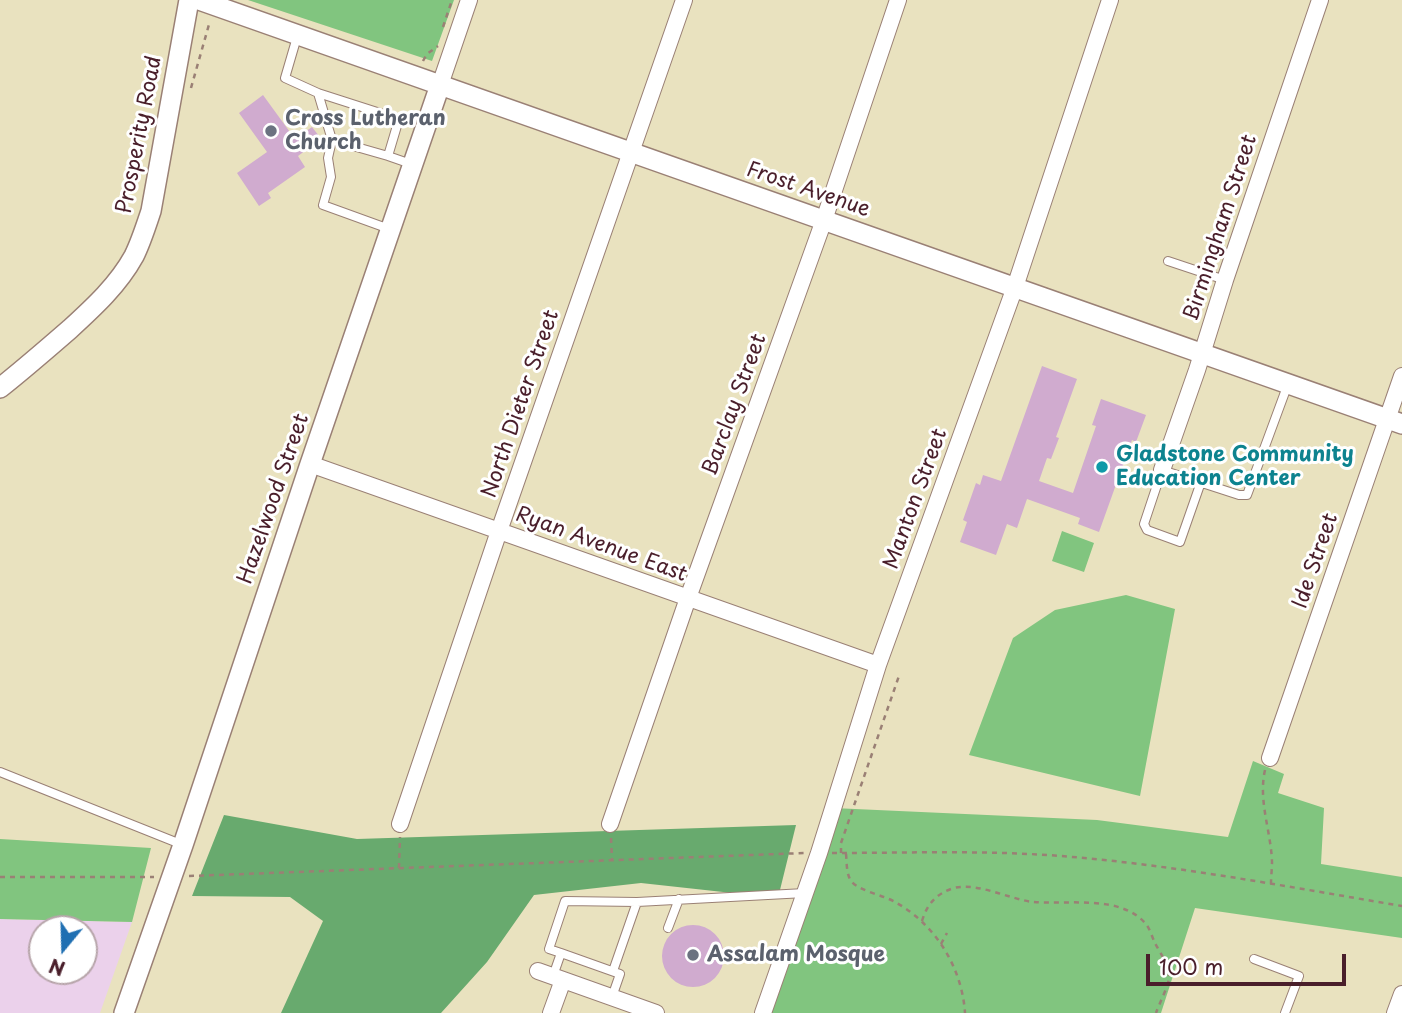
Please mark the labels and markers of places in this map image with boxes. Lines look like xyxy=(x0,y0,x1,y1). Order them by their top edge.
place label: Cross Lutheran Church xyxy=(285,106,446,156)
marker: Cross Lutheran Church xyxy=(263,123,279,139)
place label: Gladstone Community Education Center xyxy=(1116,442,1354,492)
marker: Gladstone Community Education Center xyxy=(1094,459,1110,475)
place label: Assalam Mosque xyxy=(707,942,885,968)
marker: Assalam Mosque xyxy=(685,947,701,963)

